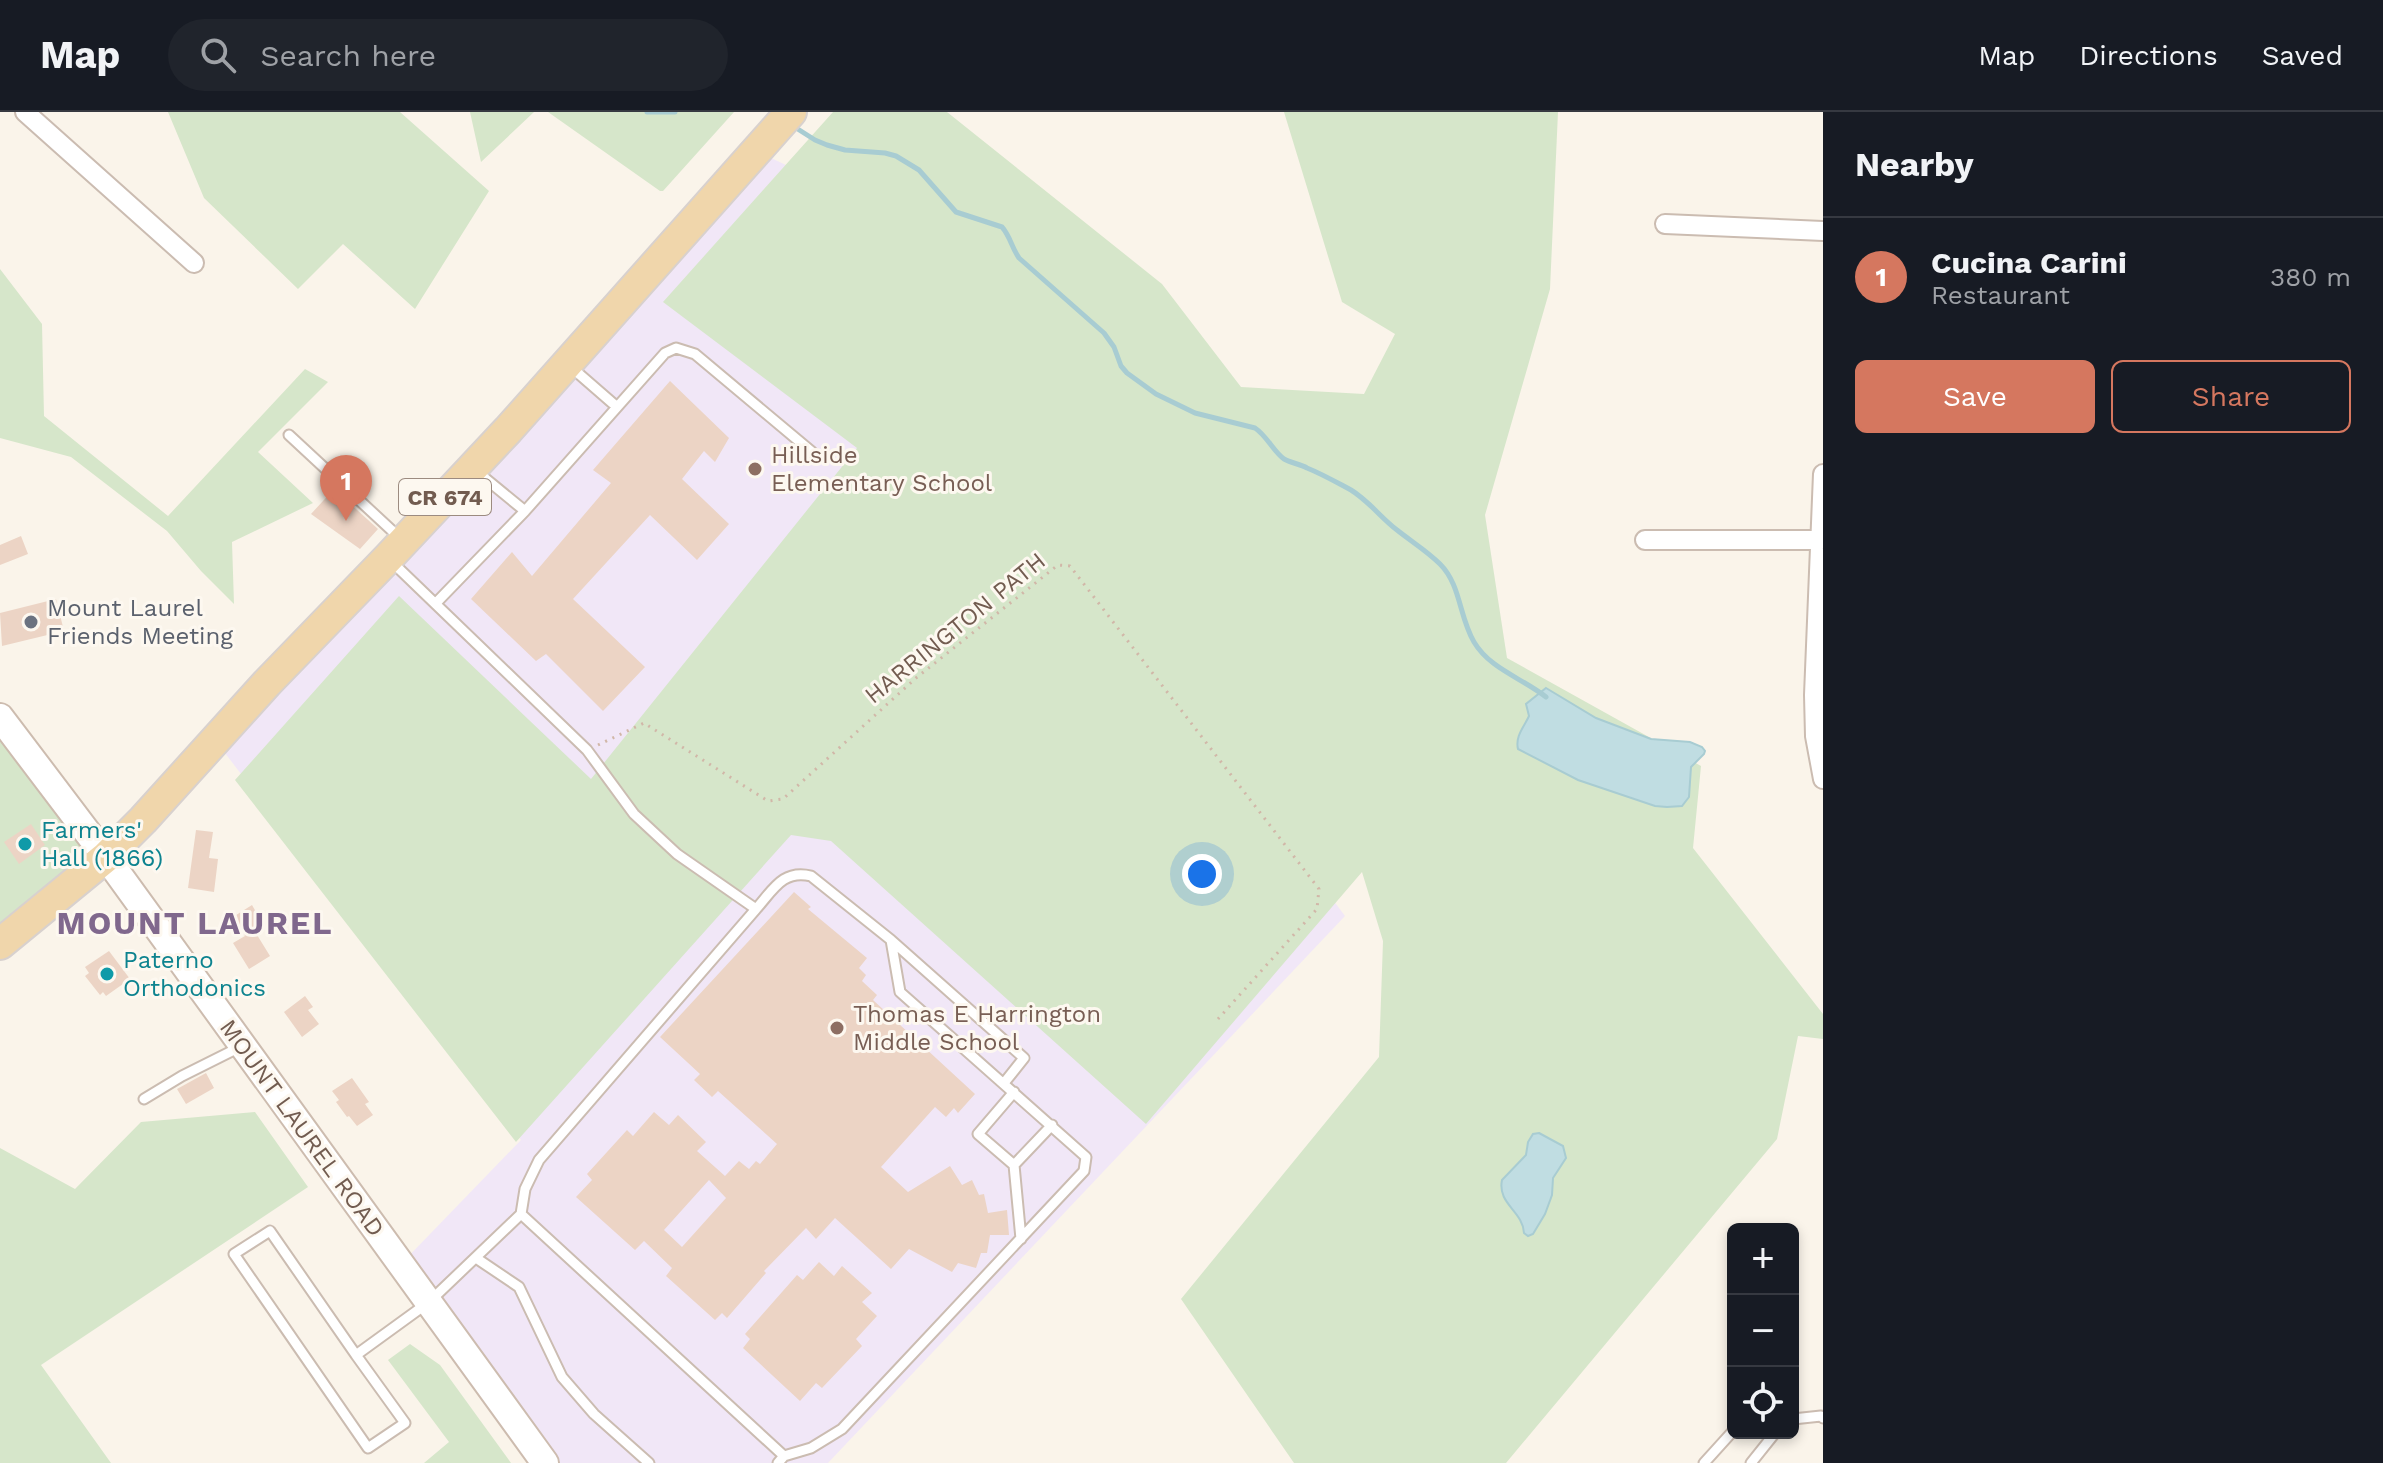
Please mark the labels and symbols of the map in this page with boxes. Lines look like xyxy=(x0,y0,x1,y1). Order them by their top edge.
place label: Hillside Elementary School xyxy=(771,441,993,497)
pin: 1 xyxy=(320,455,372,521)
marker: Hillside Elementary School xyxy=(746,460,764,478)
road number: CR 674 xyxy=(399,479,491,515)
street label: HARRINGTON PATH xyxy=(859,547,1051,709)
place label: Mount Laurel Friends Meeting xyxy=(47,594,233,650)
marker: Mount Laurel Friends Meeting xyxy=(22,613,40,631)
place label: Farmers' Hall (1866) xyxy=(41,816,163,872)
marker: Farmers' Hall (1866) xyxy=(16,835,34,853)
your location xyxy=(1182,854,1222,894)
district label: MOUNT LAUREL xyxy=(57,904,333,942)
place label: Paterno Orthodonics xyxy=(123,946,266,1002)
marker: Paterno Orthodonics xyxy=(98,965,116,983)
place label: Thomas E Harrington Middle School xyxy=(853,1000,1101,1056)
street label: MOUNT LAUREL ROAD xyxy=(214,1014,390,1242)
marker: Thomas E Harrington Middle School xyxy=(828,1019,846,1037)

